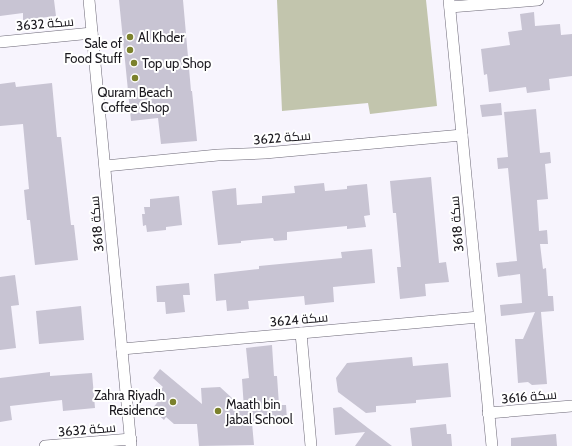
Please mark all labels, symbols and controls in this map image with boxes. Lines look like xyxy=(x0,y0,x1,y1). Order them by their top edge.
street label: سكة 3632 xyxy=(15,13,75,33)
place label: Al Khder xyxy=(138,29,185,45)
marker: Al Khder xyxy=(125,32,135,42)
place label: Sale of Food Stuff xyxy=(64,35,123,66)
marker: Sale of Food Stuff xyxy=(125,45,135,55)
place label: Top up Shop xyxy=(142,55,211,71)
marker: Top up Shop xyxy=(129,58,139,68)
marker: Quram Beach Coffee Shop xyxy=(130,73,140,83)
place label: Quram Beach Coffee Shop xyxy=(98,84,172,115)
street label: سكة 3622 xyxy=(253,127,311,147)
street label: سكة 3618 xyxy=(86,195,106,253)
street label: سكة 3618 xyxy=(446,195,466,253)
street label: سكة 3624 xyxy=(269,308,329,330)
street label: سكة 3616 xyxy=(501,386,557,406)
place label: Zahra Riyadh Residence xyxy=(94,387,165,418)
place label: Maath bin Jabal School xyxy=(225,396,293,427)
marker: Zahra Riyadh Residence xyxy=(168,397,178,407)
marker: Maath bin Jabal School xyxy=(213,406,223,416)
street label: سكة 3632 xyxy=(57,419,117,439)

